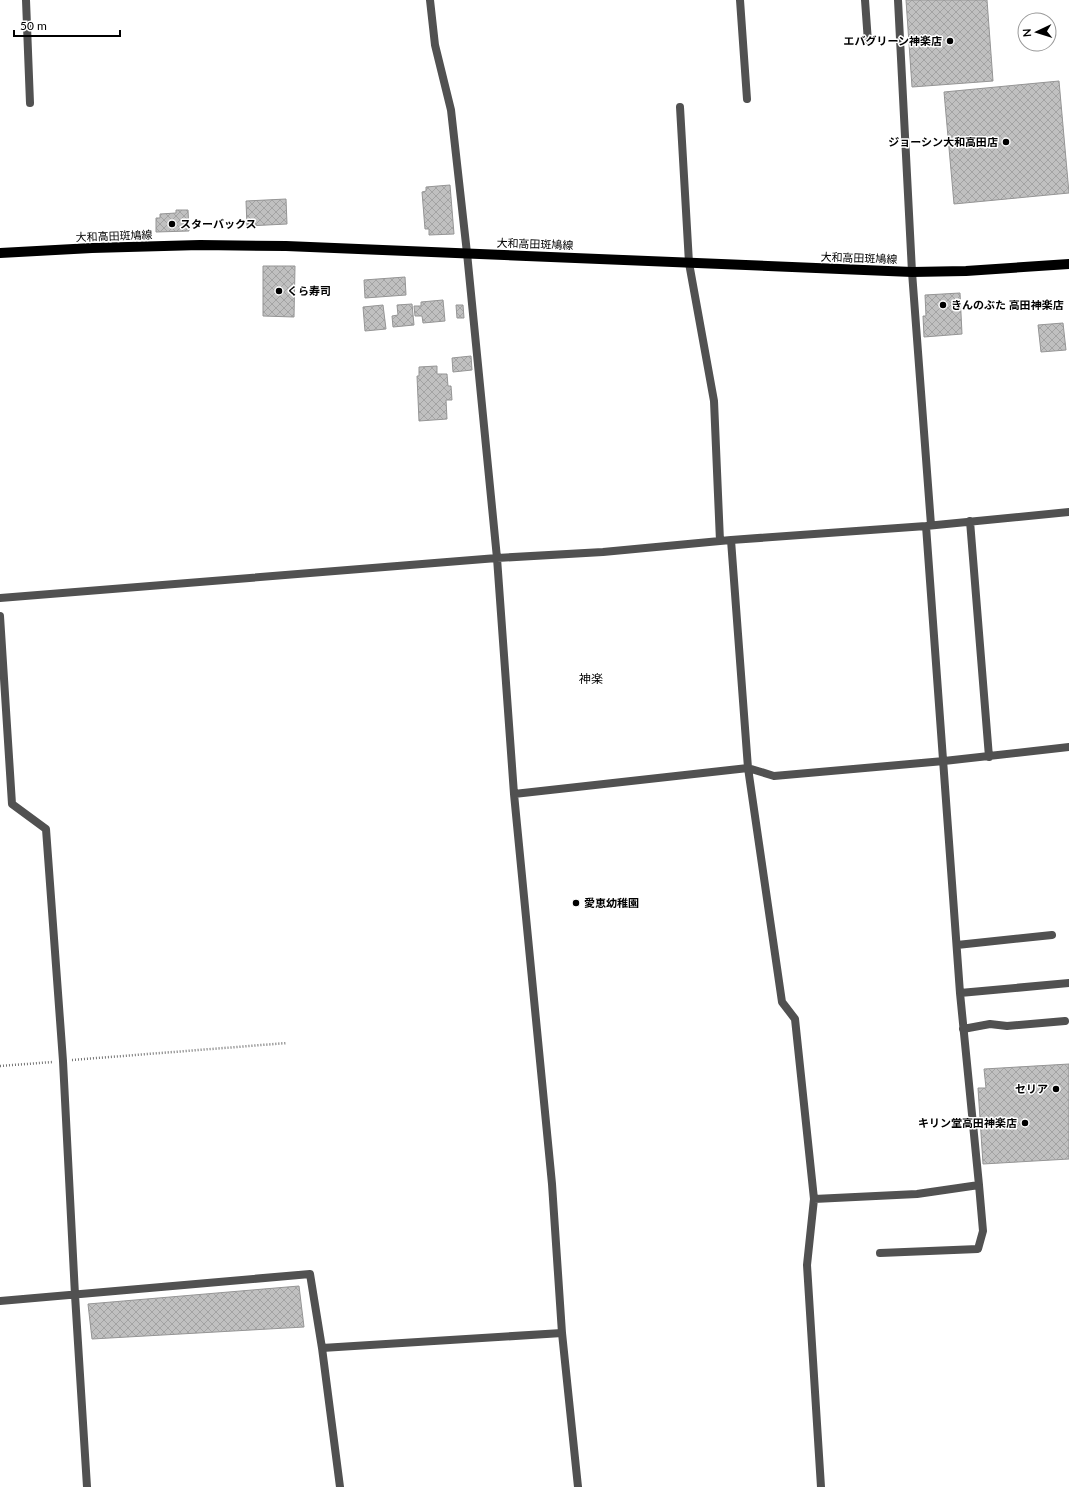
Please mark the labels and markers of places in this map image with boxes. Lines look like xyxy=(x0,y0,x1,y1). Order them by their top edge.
place label: エバグリーン神楽店 xyxy=(844,34,942,47)
marker: エバグリーン神楽店 xyxy=(945,36,955,46)
place label: ジョーシン大和高田店 xyxy=(888,135,998,148)
marker: ジョーシン大和高田店 xyxy=(1001,137,1011,147)
place label: スターバックス xyxy=(180,217,257,230)
marker: スターバックス xyxy=(167,219,177,229)
place label: くら寿司 xyxy=(287,284,331,297)
marker: くら寿司 xyxy=(274,286,284,296)
place label: きんのぶた 高田神楽店 xyxy=(951,298,1064,311)
marker: きんのぶた 高田神楽店 xyxy=(938,300,948,310)
place label: 愛恵幼稚園 xyxy=(584,896,639,909)
marker: 愛恵幼稚園 xyxy=(571,898,581,908)
place label: セリア xyxy=(1015,1082,1048,1095)
marker: セリア xyxy=(1051,1084,1061,1094)
place label: キリン堂高田神楽店 xyxy=(918,1116,1017,1129)
marker: キリン堂高田神楽店 xyxy=(1020,1118,1030,1128)

